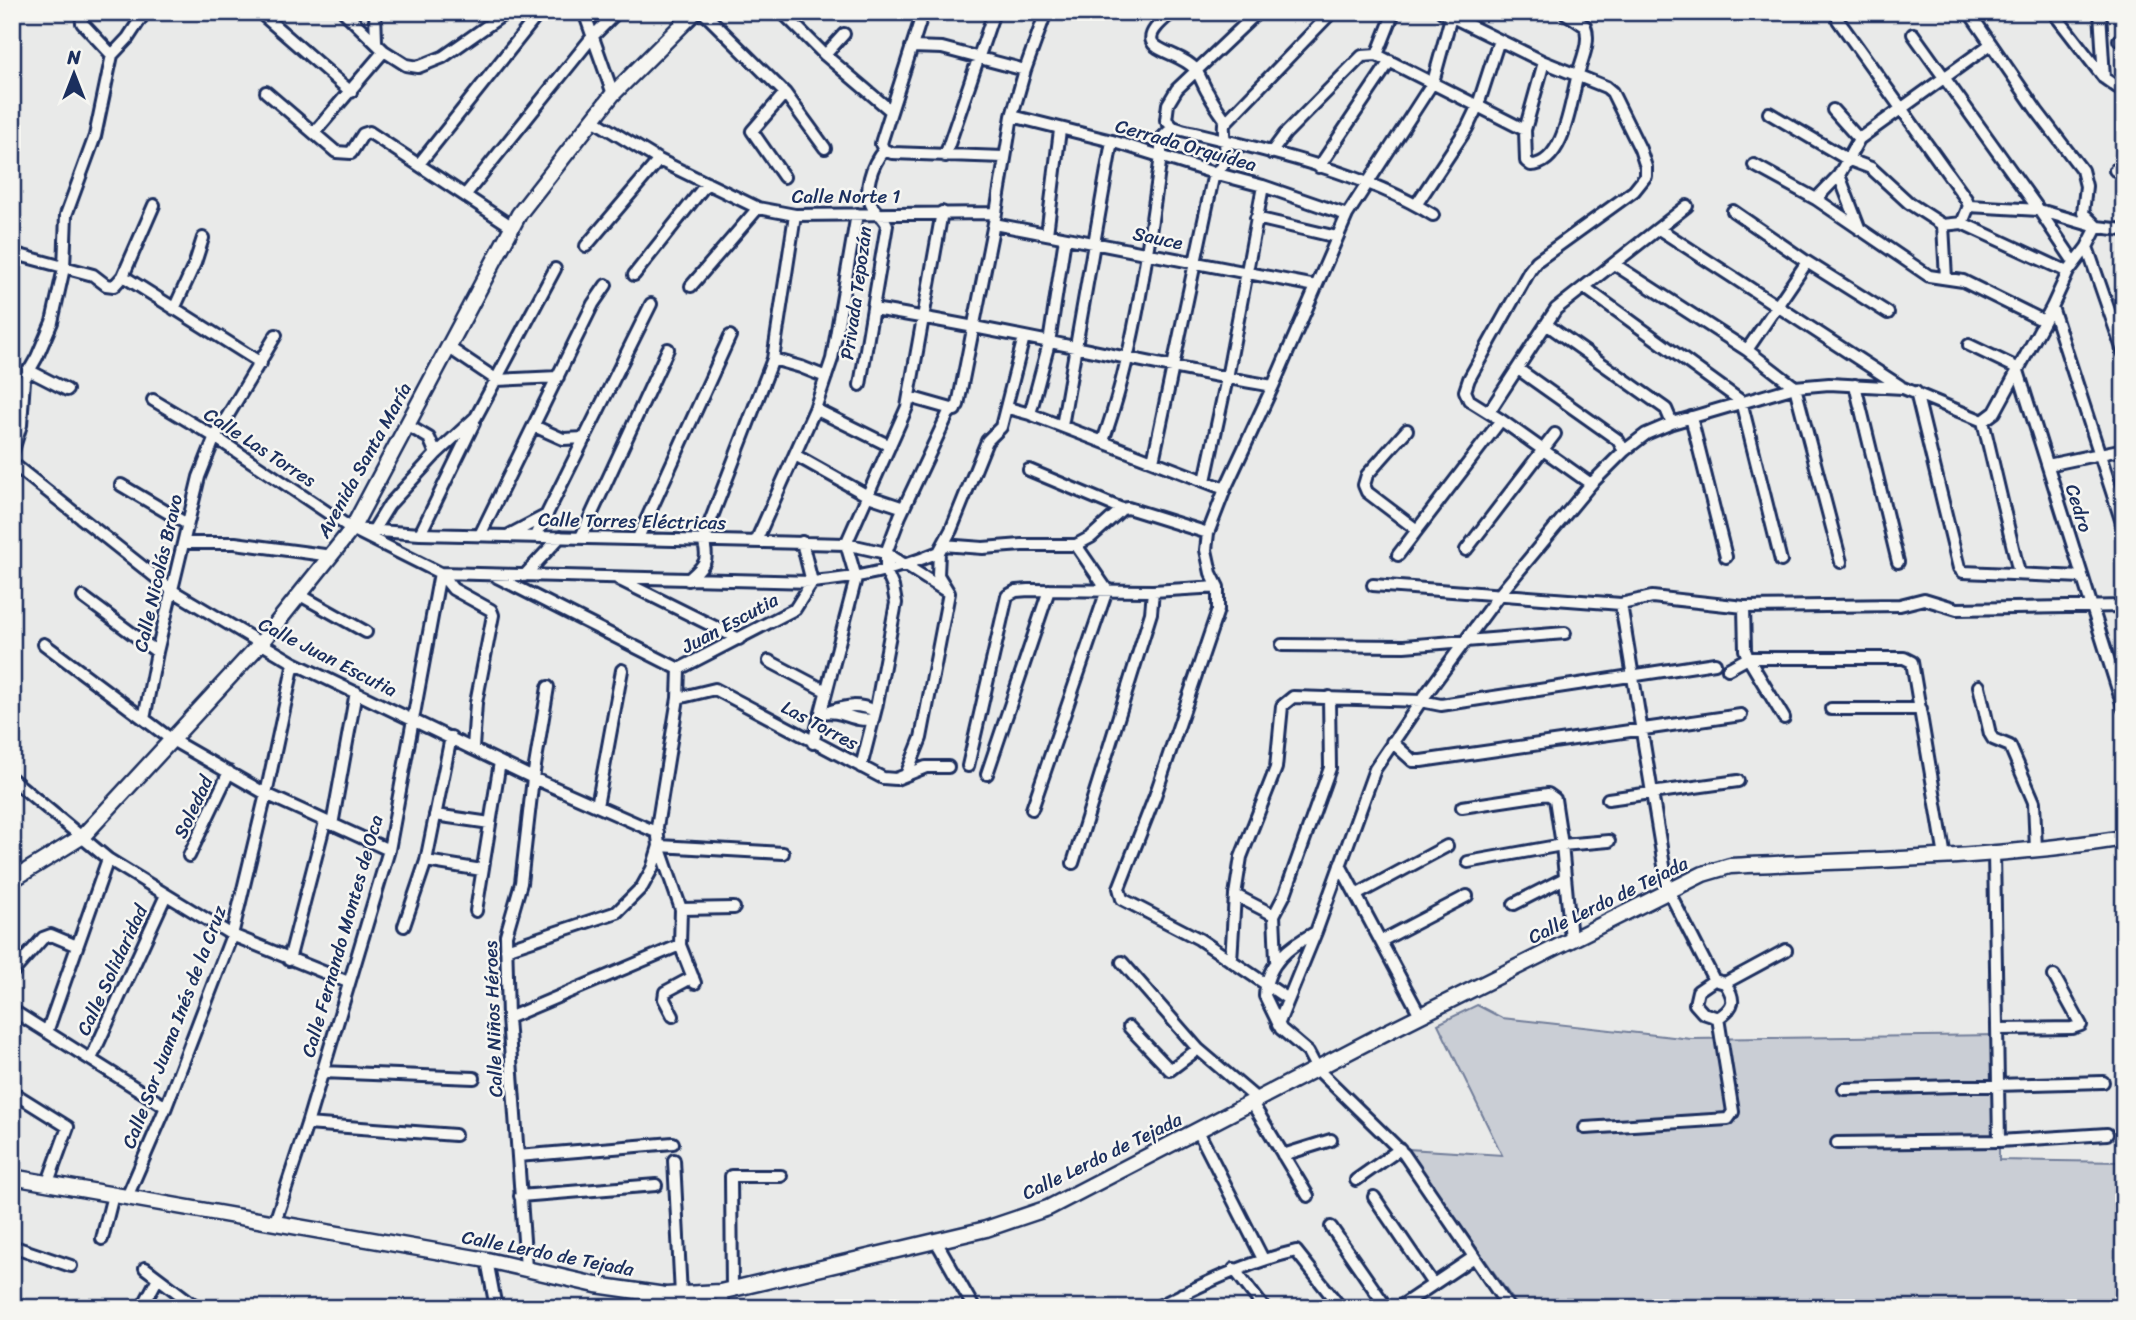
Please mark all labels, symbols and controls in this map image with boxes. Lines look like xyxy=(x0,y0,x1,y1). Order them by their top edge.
north arrow xyxy=(38,38,108,108)
text: N xyxy=(66,41,81,74)
street label: Cerrada Orquídea xyxy=(1112,109,1261,181)
street label: Calle Norte 1 xyxy=(792,180,900,213)
street label: Sauce xyxy=(1130,217,1186,259)
street label: Privada Tepozán xyxy=(830,224,882,362)
street label: Avenida Santa María xyxy=(307,376,421,545)
street label: Calle Las Torres xyxy=(197,398,323,496)
street label: Cedro xyxy=(2056,480,2102,537)
street label: Calle Nicolás Bravo xyxy=(124,490,192,655)
street label: Calle Torres Eléctricas xyxy=(538,503,727,539)
street label: Juan Escutia xyxy=(675,583,785,663)
street label: Calle Juan Escutia xyxy=(253,608,404,706)
street label: Las Torres xyxy=(775,691,865,759)
street label: Soledad xyxy=(164,768,223,844)
street label: Calle Fernando Montes de Oca xyxy=(292,810,393,1061)
street label: Calle Lerdo de Tejada xyxy=(1522,847,1694,953)
street label: Calle Solidaridad xyxy=(67,897,158,1041)
street label: Calle Sor Juana Inés de la Cruz xyxy=(112,900,236,1153)
street label: Calle Niños Héroes xyxy=(474,940,512,1098)
street label: Calle Lerdo de Tejada xyxy=(1016,1103,1188,1209)
street label: Calle Lerdo de Tejada xyxy=(459,1220,637,1286)

